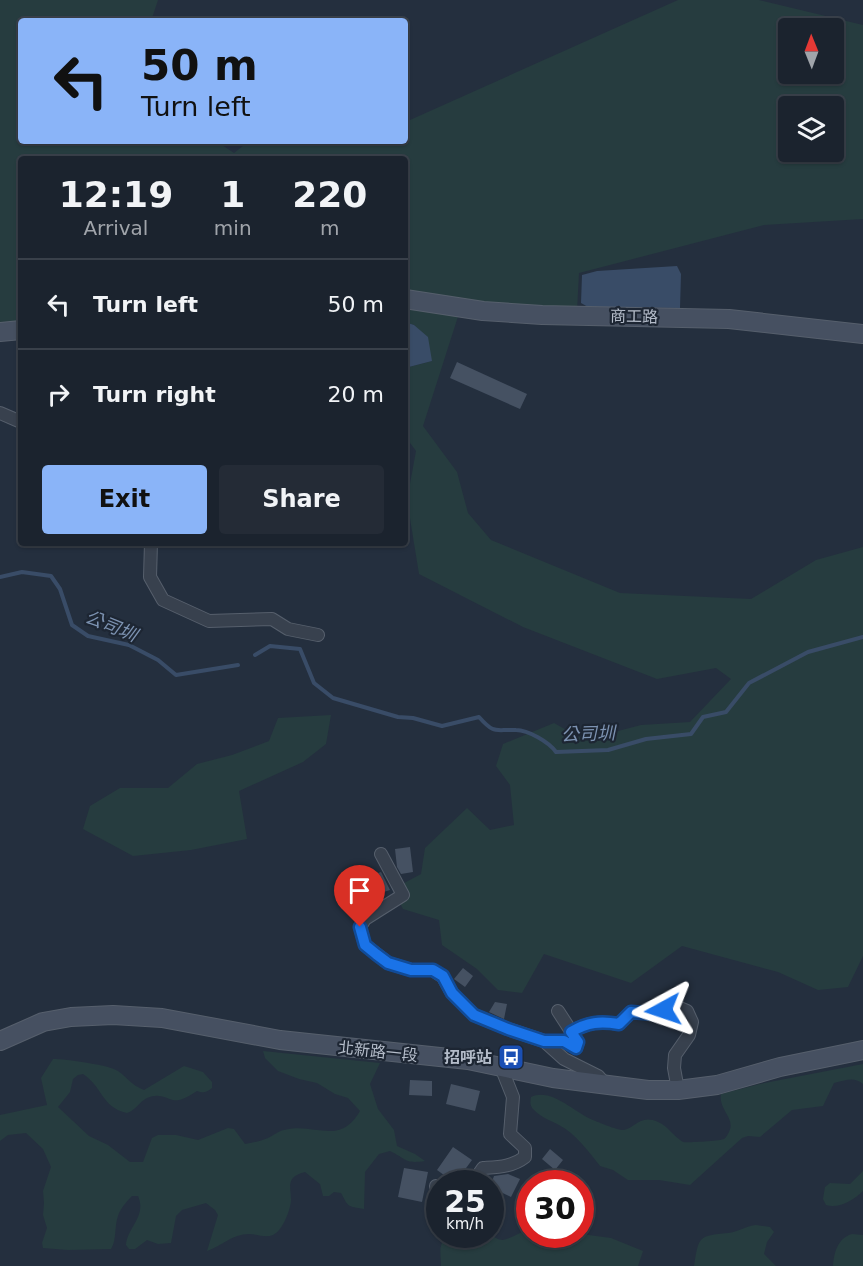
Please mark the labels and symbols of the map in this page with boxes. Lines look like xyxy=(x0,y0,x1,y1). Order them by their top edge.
north arrow xyxy=(778,18,844,84)
street label: 商工路 xyxy=(610,307,658,326)
water label: 公司圳 xyxy=(82,606,143,647)
water label: 公司圳 xyxy=(561,722,618,745)
pin xyxy=(334,865,385,927)
position arrow xyxy=(631,978,695,1042)
street label: 北新路一段 xyxy=(337,1038,419,1065)
bus stop icon: 招呼站 xyxy=(496,1042,526,1072)
place label: 招呼站 xyxy=(444,1048,492,1067)
speed limit sign: 30 xyxy=(516,1170,594,1248)

